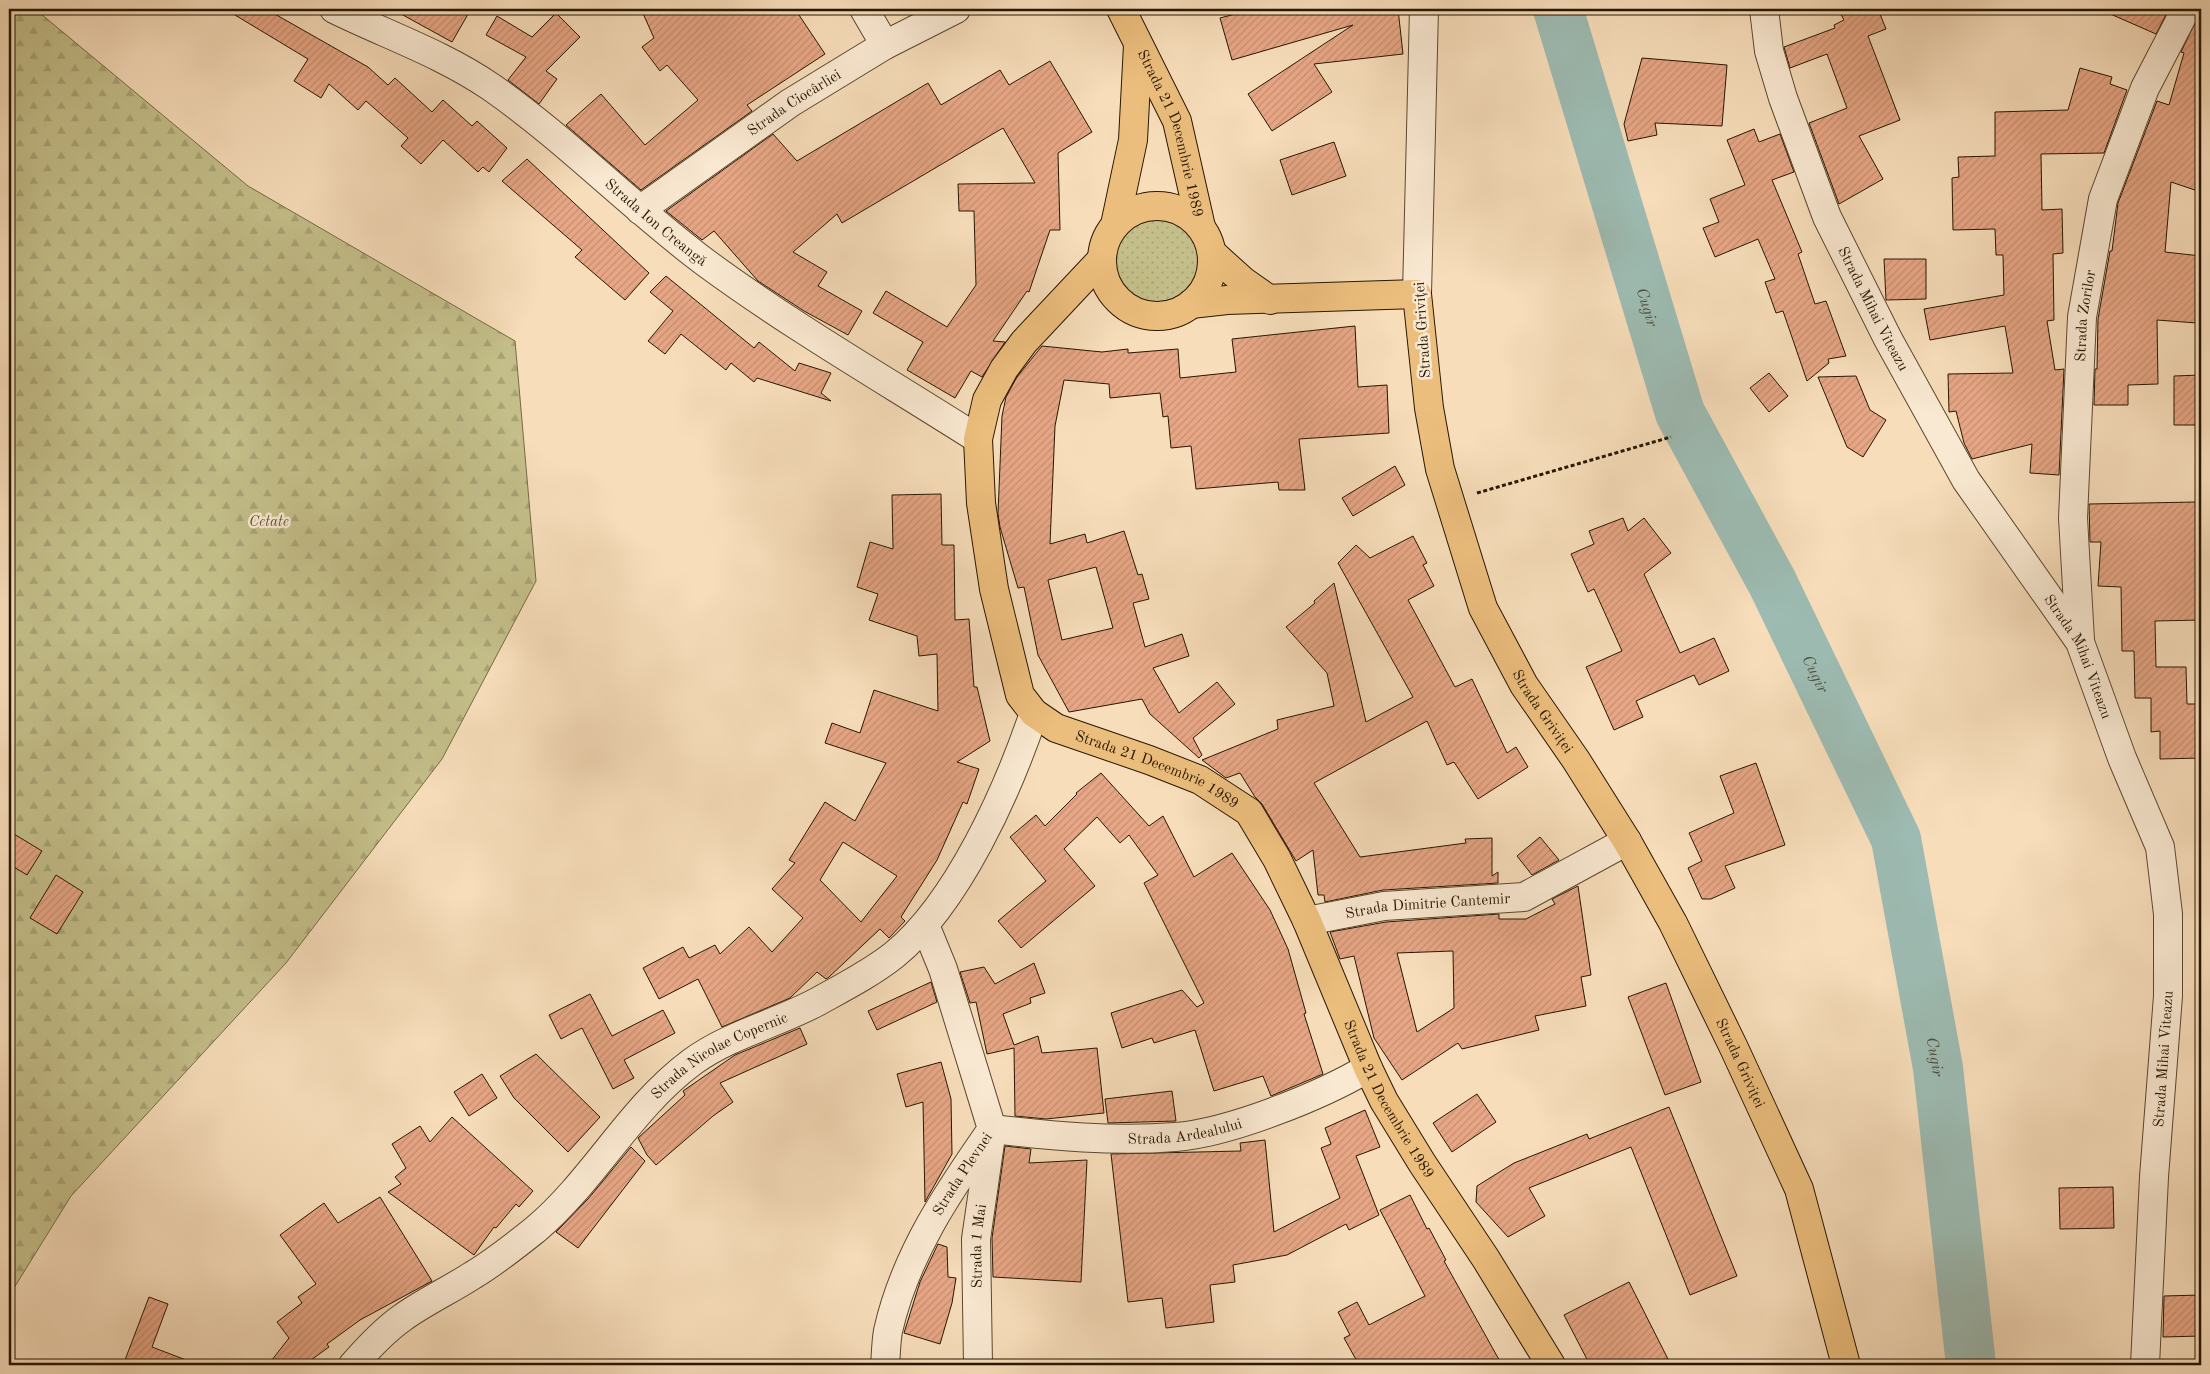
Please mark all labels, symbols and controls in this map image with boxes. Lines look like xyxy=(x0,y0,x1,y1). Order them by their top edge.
street label: Strada 21 Decembrie 1989 xyxy=(1134,48,1205,219)
street label: Strada Ciocârliei xyxy=(745,68,844,140)
street label: Strada Ion Creangă xyxy=(601,177,709,270)
street label: Strada Mihai Viteazu xyxy=(1834,245,1910,374)
street label: Strada Zorilor xyxy=(2074,269,2099,362)
street label: Strada Griviței xyxy=(1413,281,1434,379)
water label: Cugir xyxy=(1633,286,1660,330)
park label: Cetate xyxy=(249,515,289,530)
street label: Strada Mihai Viteazu xyxy=(2040,592,2113,721)
water label: Cugir xyxy=(1798,653,1831,697)
street label: Strada Griviței xyxy=(1508,668,1575,757)
street label: Strada 21 Decembrie 1989 xyxy=(1073,729,1241,812)
street label: Strada Dimitrie Cantemir xyxy=(1344,892,1511,922)
street label: Strada Mihai Viteazu xyxy=(2152,990,2177,1128)
street label: Strada Nicolae Copernic xyxy=(649,1011,790,1103)
street label: Strada Griviței xyxy=(1712,1016,1767,1111)
street label: Strada 21 Decembrie 1989 xyxy=(1340,1018,1436,1182)
water label: Cugir xyxy=(1922,1036,1945,1078)
street label: Strada Ardealului xyxy=(1128,1117,1244,1148)
street label: Strada Plevnei xyxy=(931,1130,996,1219)
street label: Strada 1 Mai xyxy=(970,1203,990,1288)

